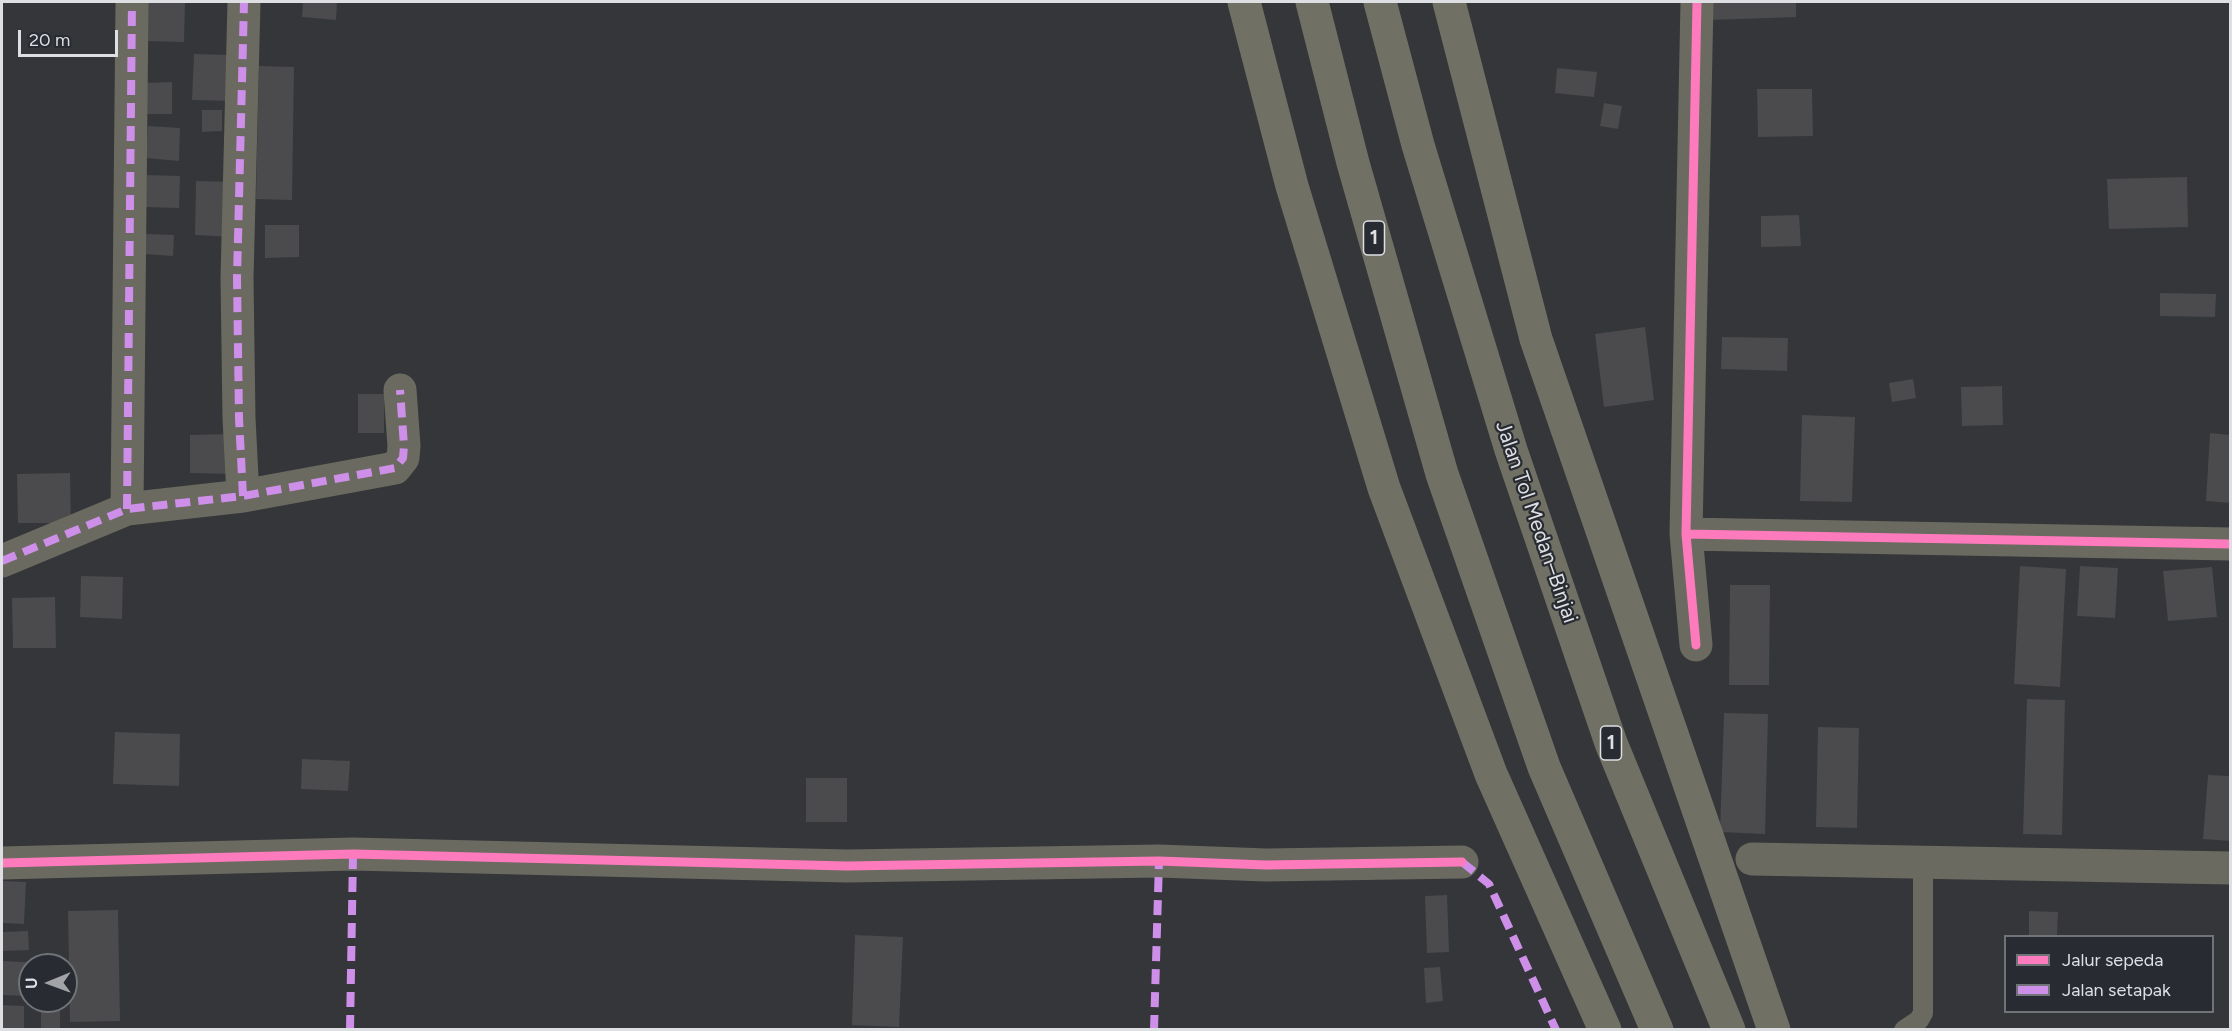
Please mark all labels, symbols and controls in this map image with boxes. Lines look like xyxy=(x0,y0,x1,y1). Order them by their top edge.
scale bar xyxy=(21,18,122,56)
text: 20 m xyxy=(29,29,70,51)
road number: 1 xyxy=(1364,221,1384,255)
street label: Jalan Tol Medan–Binjai xyxy=(1490,418,1582,626)
road number: 1 xyxy=(1600,726,1622,760)
legend xyxy=(2004,935,2214,1013)
text: Jalur sepeda xyxy=(2062,949,2163,971)
north arrow xyxy=(18,953,78,1013)
text: U xyxy=(22,977,41,989)
text: Jalan setapak xyxy=(2062,979,2171,1001)

